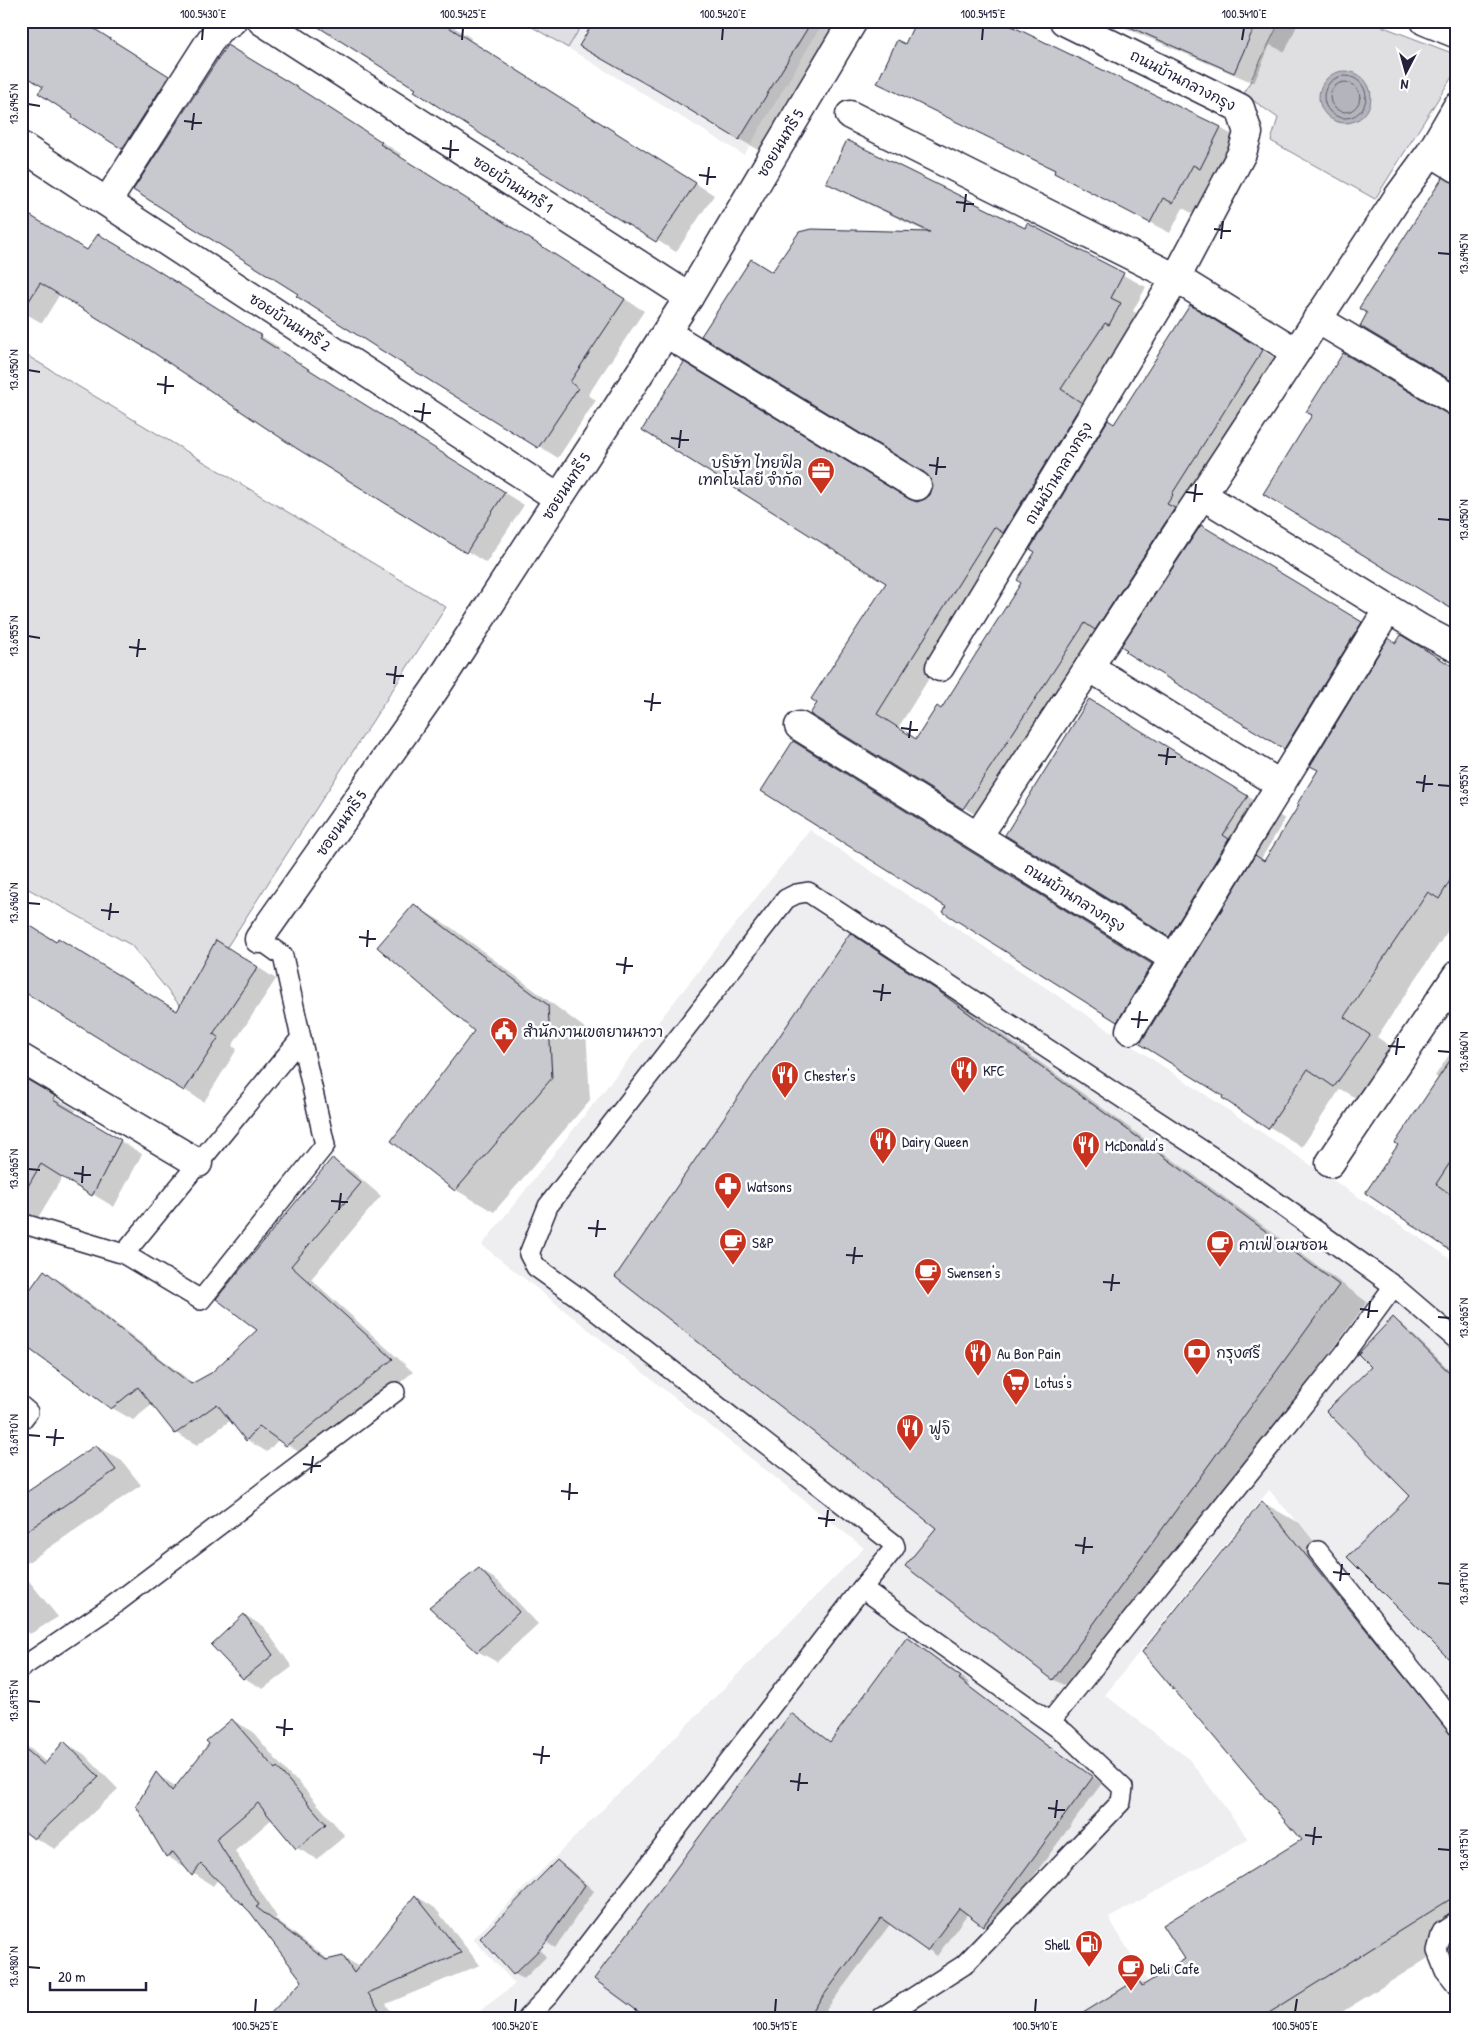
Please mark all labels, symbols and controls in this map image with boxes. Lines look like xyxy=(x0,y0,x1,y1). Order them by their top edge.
text: 100.5430°E xyxy=(180,5,227,22)
text: 100.5425°E xyxy=(440,5,487,22)
text: 100.5420°E xyxy=(700,5,747,22)
text: 100.5415°E xyxy=(961,5,1006,22)
text: 100.5410°E xyxy=(1221,5,1267,22)
street label: ถนนบ้านกลางกรุง xyxy=(1126,44,1239,117)
north arrow xyxy=(1380,48,1430,98)
text: N xyxy=(1399,76,1409,95)
text: 13.6945°N xyxy=(5,84,22,124)
street label: ซอยนนทรี 5 xyxy=(751,104,809,181)
street label: ซอยบ้านนทรี 1 xyxy=(469,150,557,218)
text: 13.6945°N xyxy=(1455,234,1472,274)
street label: ซอยบ้านนทรี 2 xyxy=(245,288,335,356)
text: 13.6950°N xyxy=(5,349,22,391)
street label: ถนนบ้านกลางกรุง xyxy=(1019,418,1098,529)
street label: ซอยนนทรี 5 xyxy=(536,448,596,524)
place label: บริษัท ไทยฟิล เทคโนโลยี จำกัด xyxy=(698,452,802,490)
office icon: บริษัท ไทยฟิล เทคโนโลยี จำกัด xyxy=(806,456,836,495)
text: 13.6950°N xyxy=(1455,499,1472,541)
text: 13.6955°N xyxy=(5,616,22,656)
text: 13.6955°N xyxy=(1455,766,1472,806)
street label: ซอยนนทรี 5 xyxy=(311,785,372,860)
street label: ถนนบ้านกลางกรุง xyxy=(1020,857,1130,937)
text: 13.6960°N xyxy=(5,883,22,923)
public building icon: สำนักงานเขตยานนาวา xyxy=(489,1016,519,1055)
place label: สำนักงานเขตยานนาวา xyxy=(523,1021,663,1042)
text: 13.6960°N xyxy=(1455,1032,1472,1072)
restaurant icon: KFC xyxy=(949,1055,979,1094)
restaurant icon: Chester's xyxy=(770,1060,800,1099)
place label: KFC xyxy=(983,1060,1005,1081)
place label: Chester's xyxy=(804,1065,856,1086)
restaurant icon: Dairy Queen xyxy=(868,1126,898,1165)
restaurant icon: McDonald's xyxy=(1071,1130,1101,1169)
place label: Dairy Queen xyxy=(902,1131,969,1152)
place label: McDonald's xyxy=(1105,1135,1164,1156)
text: 13.6965°N xyxy=(5,1149,22,1189)
pharmacy icon: Watsons xyxy=(713,1171,743,1210)
place label: Watsons xyxy=(747,1176,792,1197)
cafe icon: S&P xyxy=(718,1227,748,1266)
cafe icon: คาเฟ่ อเมซอน xyxy=(1205,1229,1235,1268)
place label: S&P xyxy=(752,1232,774,1253)
place label: คาเฟ่ อเมซอน xyxy=(1239,1234,1328,1255)
cafe icon: Swensen's xyxy=(913,1257,943,1296)
place label: Swensen's xyxy=(947,1262,1001,1283)
text: 13.6965°N xyxy=(1455,1298,1472,1338)
bank icon: กรุงศรี xyxy=(1182,1337,1212,1376)
restaurant icon: Au Bon Pain xyxy=(963,1338,993,1377)
place label: กรุงศรี xyxy=(1216,1342,1261,1364)
place label: Au Bon Pain xyxy=(997,1343,1061,1364)
supermarket icon: Lotus's xyxy=(1001,1367,1031,1406)
place label: Lotus's xyxy=(1035,1372,1072,1393)
restaurant icon: ฟูจิ xyxy=(895,1413,925,1452)
text: 13.6970°N xyxy=(5,1414,22,1456)
place label: ฟูจิ xyxy=(929,1418,950,1440)
text: 13.6970°N xyxy=(1455,1563,1472,1605)
text: 13.6975°N xyxy=(5,1680,22,1722)
text: 13.6975°N xyxy=(1455,1829,1472,1871)
fuel station icon: Shell xyxy=(1074,1929,1104,1968)
place label: Shell xyxy=(1044,1934,1071,1955)
text: 13.6980°N xyxy=(5,1946,22,1988)
cafe icon: Deli Cafe xyxy=(1116,1953,1146,1992)
place label: Deli Cafe xyxy=(1150,1958,1199,1979)
scale bar xyxy=(50,1959,146,1991)
text: 20 m xyxy=(58,1966,85,1987)
text: 100.5425°E xyxy=(232,2017,279,2034)
text: 100.5420°E xyxy=(492,2017,539,2034)
text: 100.5415°E xyxy=(753,2017,798,2034)
text: 100.5410°E xyxy=(1012,2017,1058,2034)
text: 100.5405°E xyxy=(1272,2017,1319,2034)

